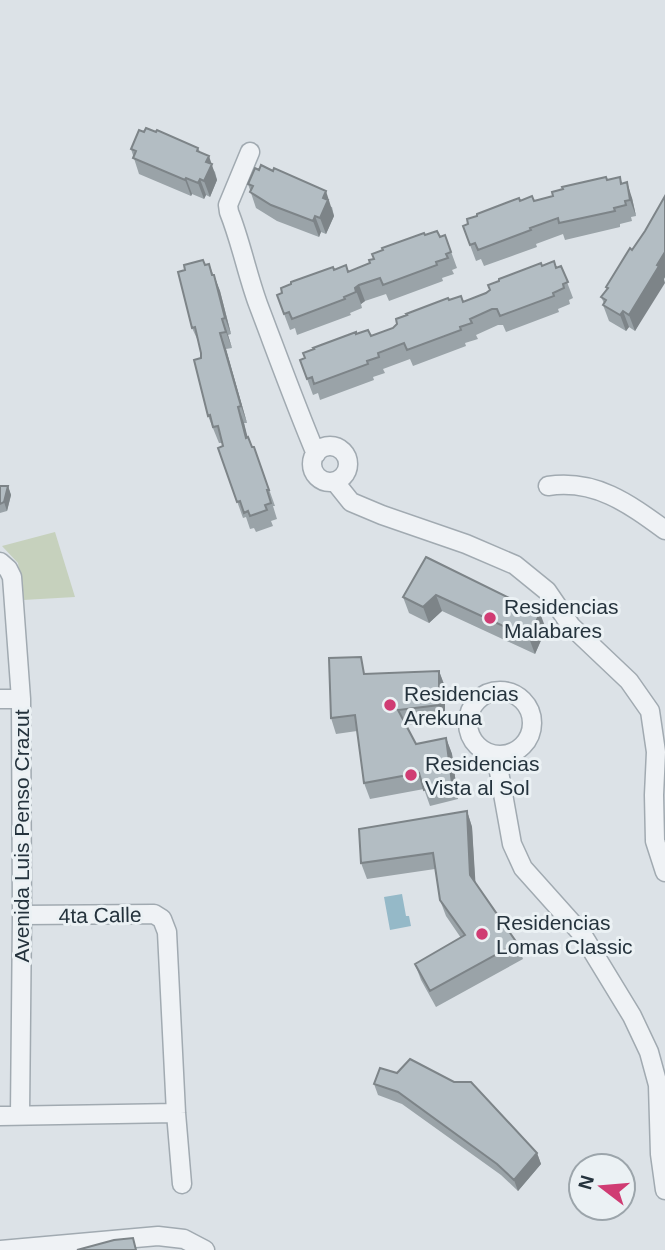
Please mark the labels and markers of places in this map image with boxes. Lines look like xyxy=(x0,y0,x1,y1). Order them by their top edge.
place label: Residencias Malabares xyxy=(504,595,618,642)
marker: Residencias Malabares xyxy=(482,610,498,626)
place label: Residencias Arekuna xyxy=(404,682,518,729)
marker: Residencias Arekuna xyxy=(382,697,398,713)
place label: Residencias Vista al Sol xyxy=(425,752,539,799)
marker: Residencias Vista al Sol xyxy=(403,767,419,783)
place label: Residencias Lomas Classic xyxy=(496,911,633,958)
marker: Residencias Lomas Classic xyxy=(474,926,490,942)

